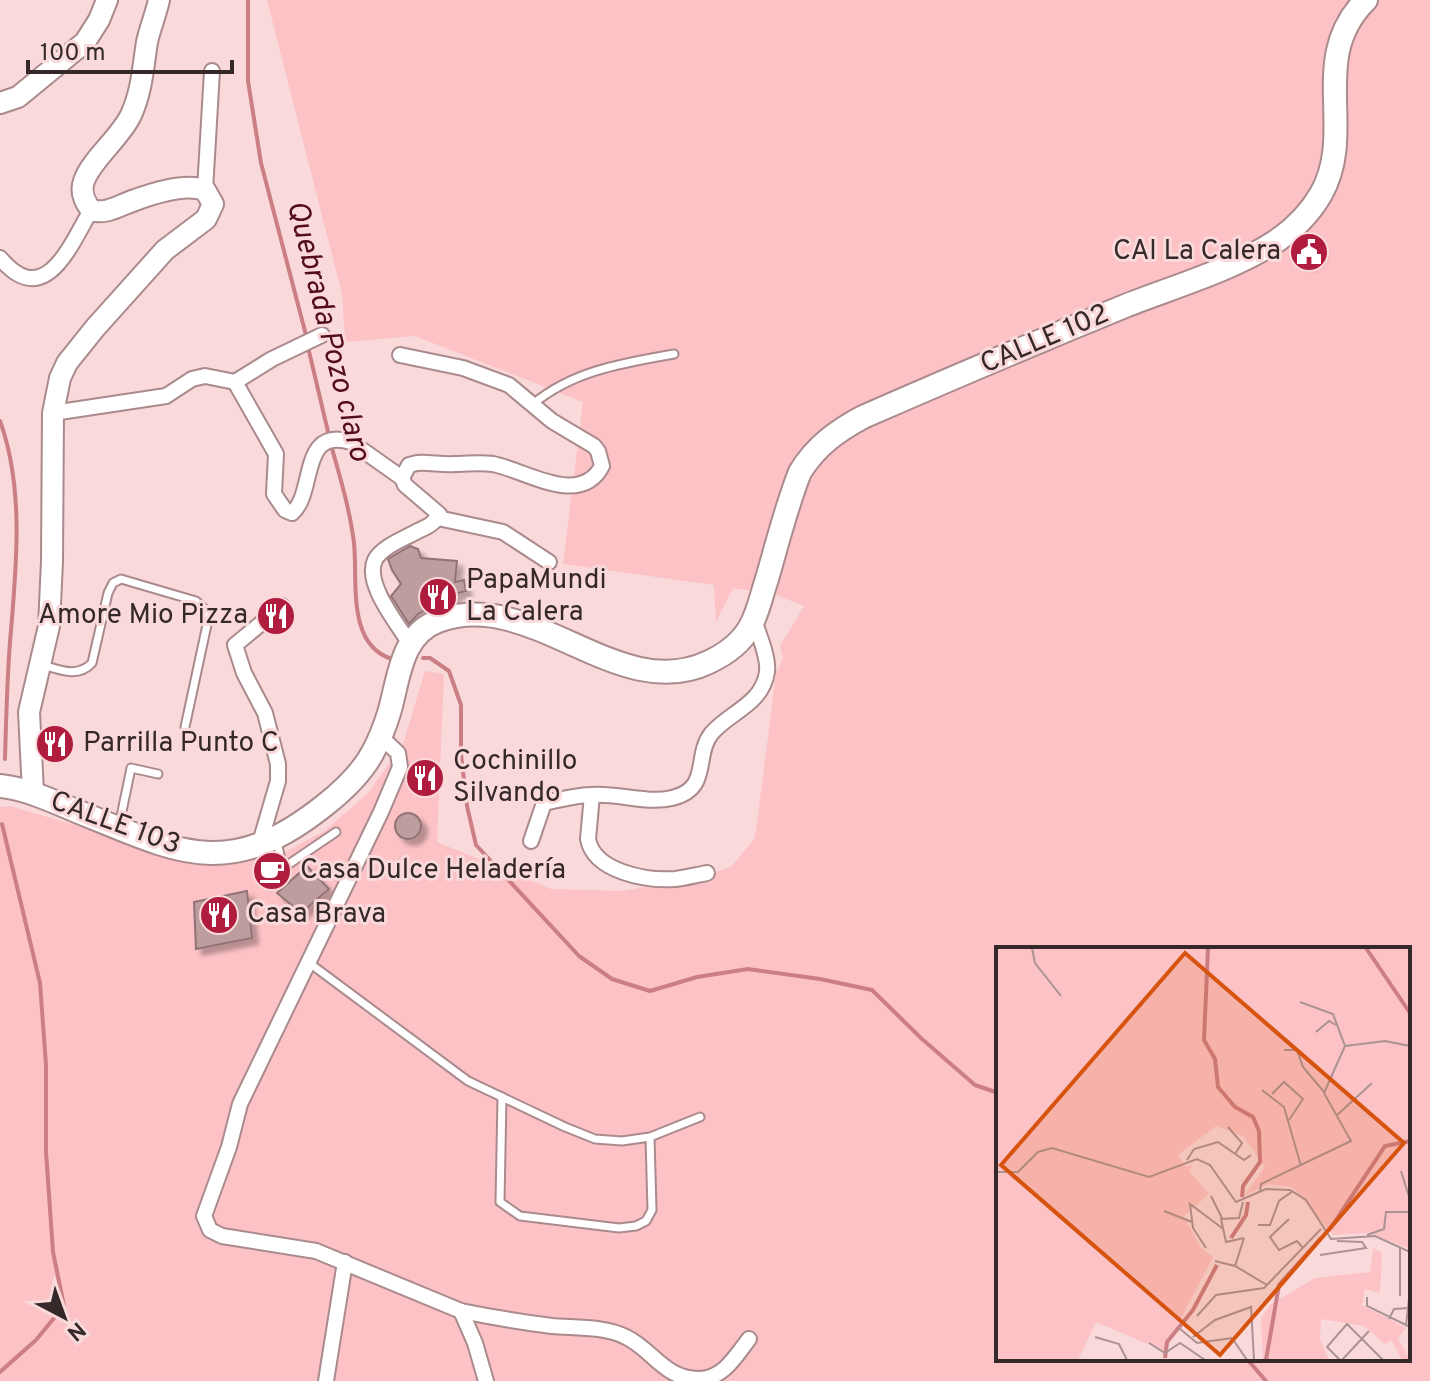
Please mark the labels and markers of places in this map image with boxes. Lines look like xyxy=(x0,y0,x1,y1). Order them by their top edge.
public building icon: CAI La Calera xyxy=(1288,231,1330,273)
place label: CAI La Calera xyxy=(1113,234,1281,270)
place label: PapaMundi La Calera xyxy=(466,563,607,631)
restaurant icon: PapaMundi La Calera xyxy=(417,576,459,618)
restaurant icon: Amore Mio Pizza xyxy=(255,595,297,637)
place label: Amore Mio Pizza xyxy=(38,598,248,634)
restaurant icon: Parrilla Punto C xyxy=(34,723,76,765)
place label: Parrilla Punto C xyxy=(83,726,279,762)
place label: Cochinillo Silvando xyxy=(453,744,577,812)
restaurant icon: Cochinillo Silvando xyxy=(404,757,446,799)
cafe icon: Casa Dulce Heladería xyxy=(251,850,293,892)
place label: Casa Dulce Heladería xyxy=(300,853,566,889)
restaurant icon: Casa Brava xyxy=(198,894,240,936)
place label: Casa Brava xyxy=(247,897,386,933)

